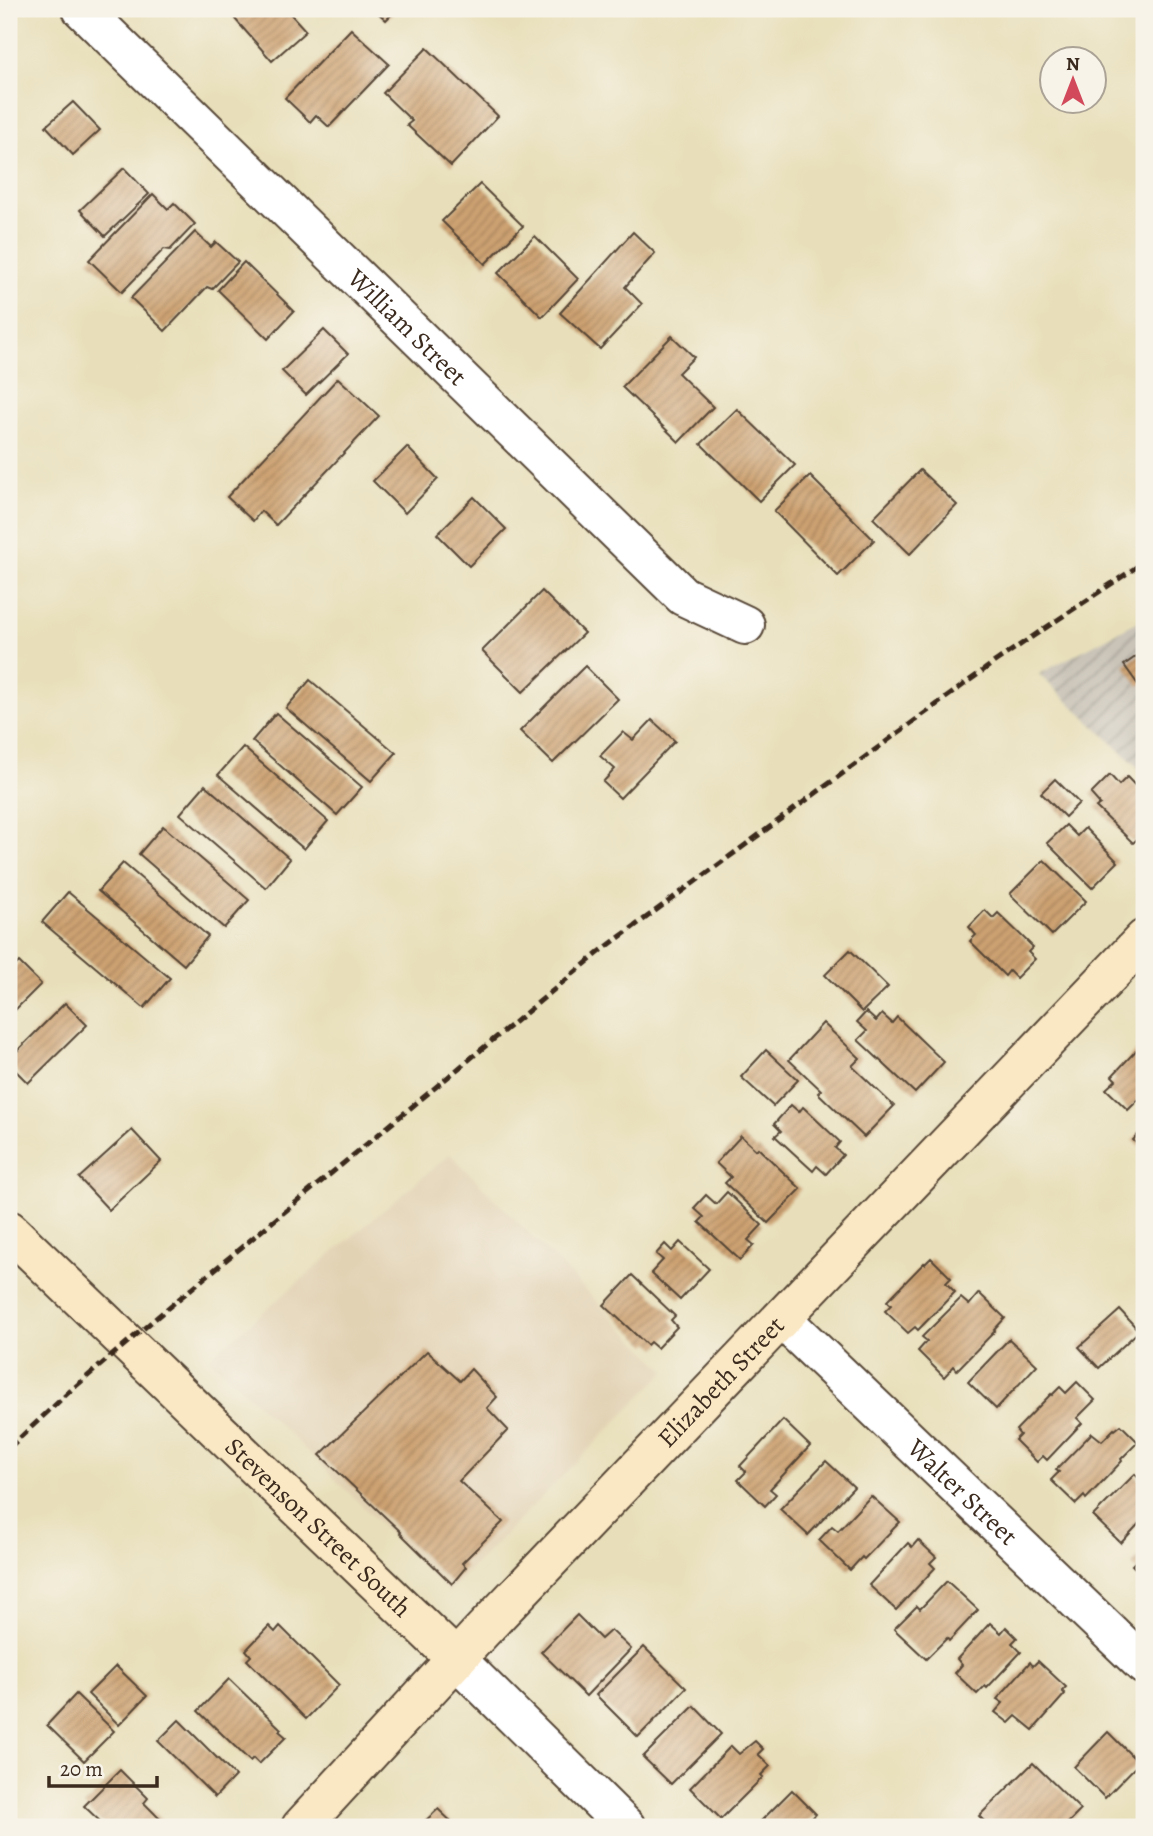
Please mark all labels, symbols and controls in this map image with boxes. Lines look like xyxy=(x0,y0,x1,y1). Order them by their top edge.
north arrow xyxy=(1038,46,1108,116)
text: N xyxy=(1066,51,1080,77)
street label: William Street xyxy=(339,260,475,394)
street label: Elizabeth Street xyxy=(650,1308,793,1455)
street label: Stevenson Street South xyxy=(217,1430,419,1625)
street label: Walter Street xyxy=(899,1430,1025,1553)
scale bar xyxy=(49,1745,158,1789)
text: 20 m xyxy=(60,1755,103,1783)

